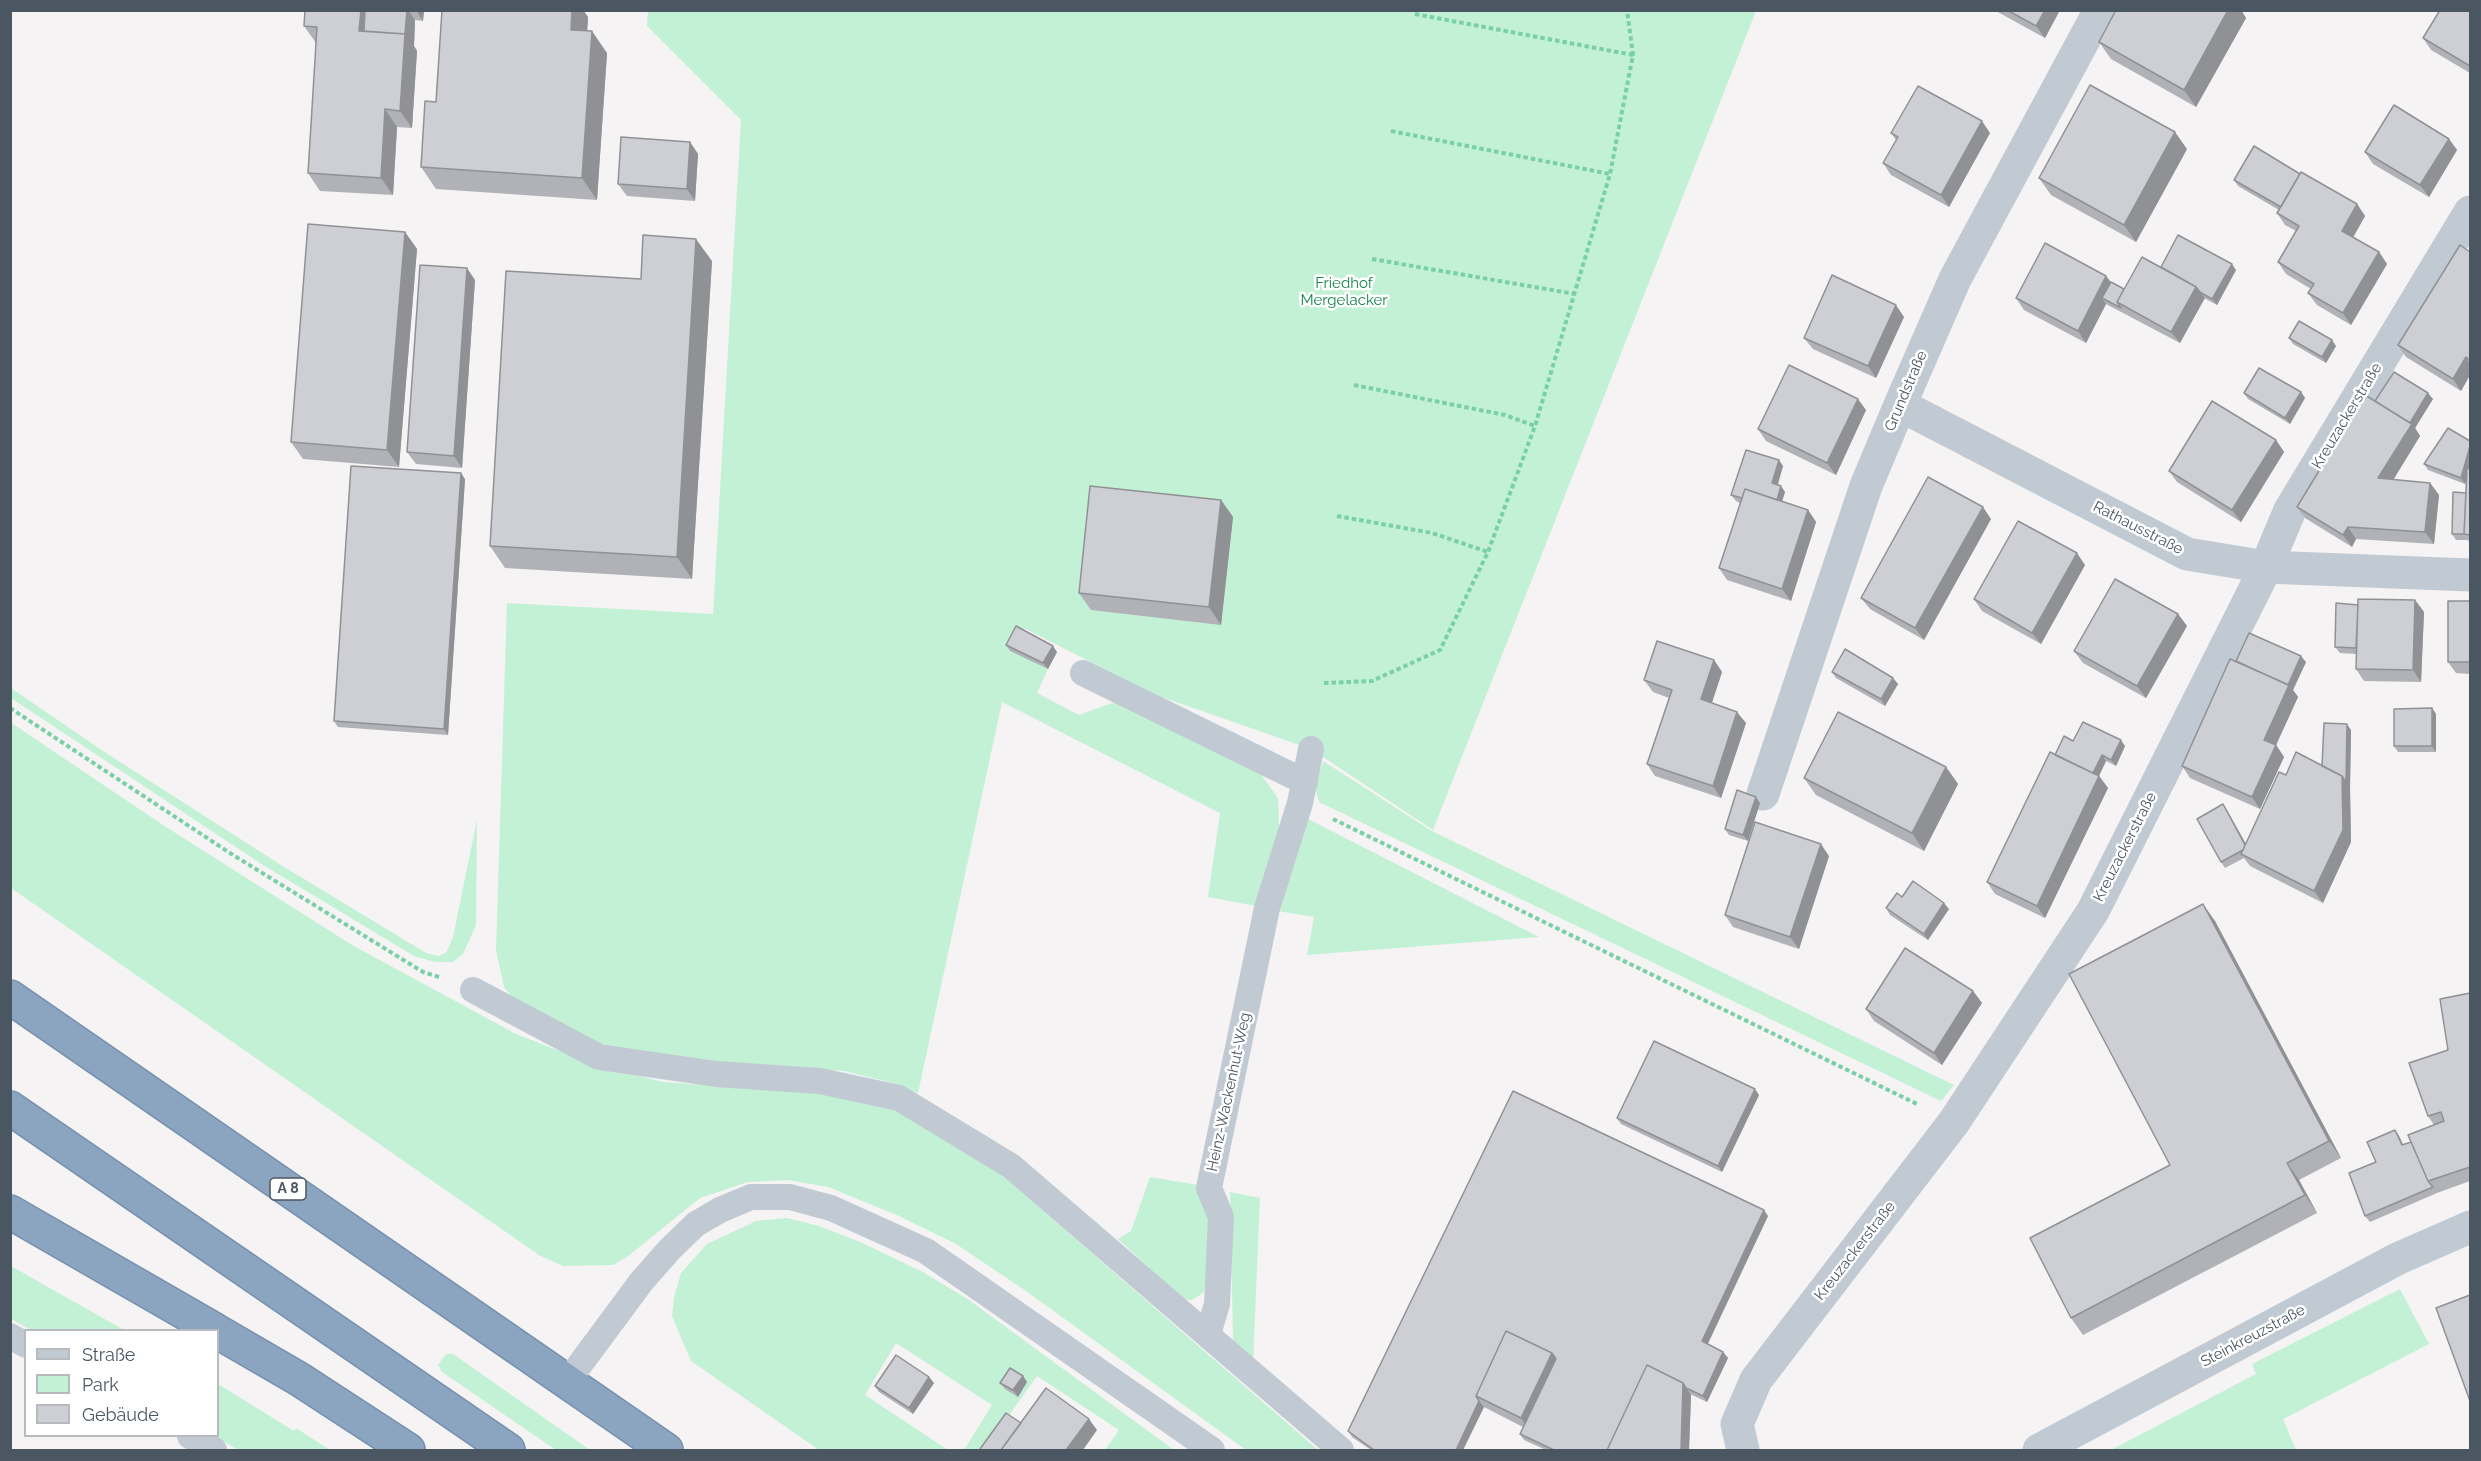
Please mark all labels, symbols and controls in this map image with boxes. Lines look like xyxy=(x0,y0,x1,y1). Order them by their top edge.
park label: Friedhof Mergelacker xyxy=(1300,274,1388,309)
street label: Grundstraße xyxy=(1881,348,1931,434)
street label: Kreuzackerstraße xyxy=(2308,360,2386,472)
street label: Rathausstraße xyxy=(2090,498,2186,558)
street label: Kreuzackerstraße xyxy=(2090,789,2160,905)
street label: Heinz-Wackenhut-Weg xyxy=(1203,1011,1255,1173)
road number: A 8 xyxy=(270,1178,306,1200)
street label: Kreuzackerstraße xyxy=(1811,1198,1899,1304)
street label: Steinkreuzstraße xyxy=(2198,1301,2308,1371)
legend xyxy=(24,1329,219,1437)
text: Straße xyxy=(82,1344,135,1365)
text: Park xyxy=(82,1374,119,1395)
text: Gebäude xyxy=(82,1404,159,1425)

